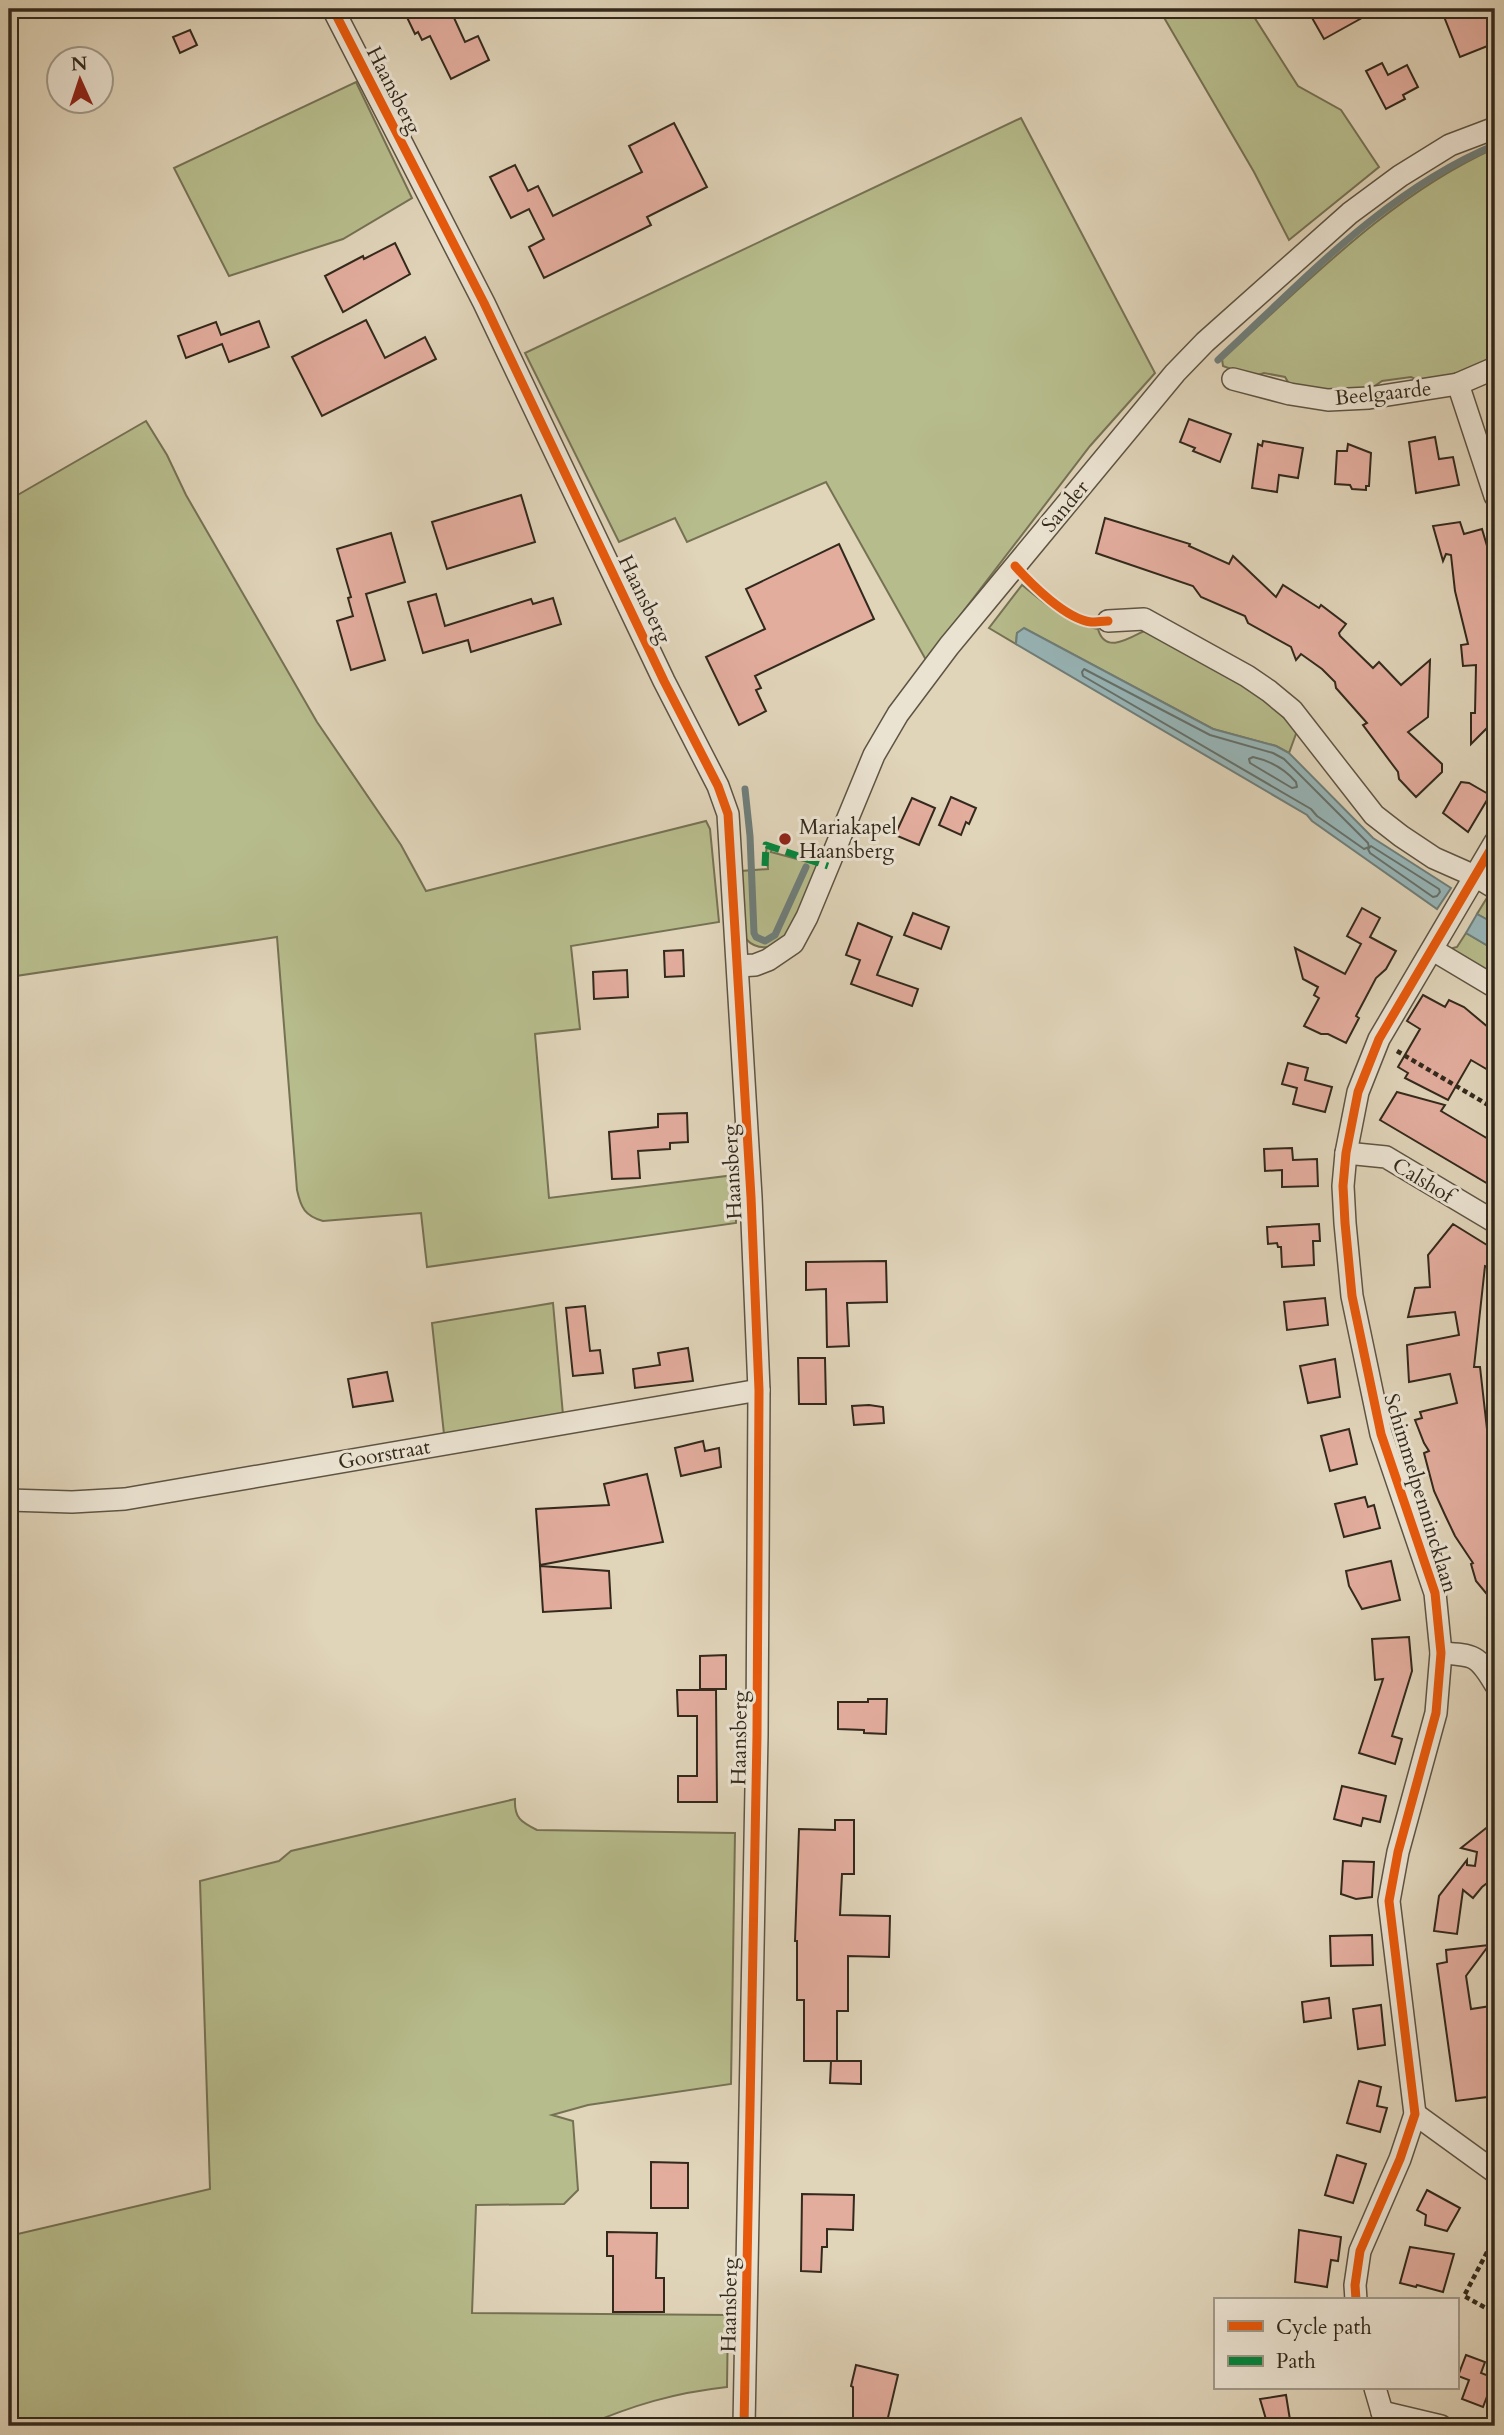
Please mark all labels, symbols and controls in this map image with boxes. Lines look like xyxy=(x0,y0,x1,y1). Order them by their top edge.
street label: Haansberg xyxy=(359,41,428,139)
north arrow xyxy=(46,46,116,116)
text: N xyxy=(70,51,89,77)
street label: Beelgaarde xyxy=(1333,374,1433,413)
street label: Sander xyxy=(1035,474,1096,539)
street label: Haansberg xyxy=(611,550,678,648)
place label: Mariakapel Haansberg xyxy=(799,813,897,866)
marker: Mariakapel Haansberg xyxy=(777,831,793,847)
street label: Haansberg xyxy=(716,1124,749,1220)
street label: Calshof xyxy=(1387,1151,1462,1212)
street label: Schimmelpennincklaan xyxy=(1376,1390,1465,1596)
street label: Goorstraat xyxy=(336,1432,433,1477)
street label: Haansberg xyxy=(724,1690,755,1786)
street label: Haansberg xyxy=(714,2257,745,2353)
legend xyxy=(1214,2298,1458,2390)
text: Cycle path xyxy=(1276,2313,1372,2342)
text: Path xyxy=(1276,2347,1316,2376)

